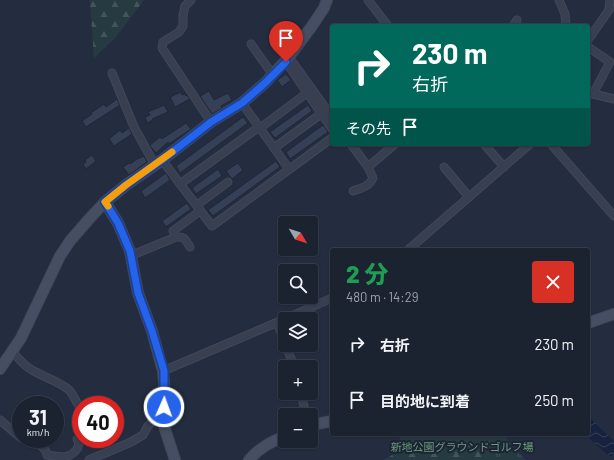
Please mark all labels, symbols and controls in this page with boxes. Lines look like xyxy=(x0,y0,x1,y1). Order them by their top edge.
pin xyxy=(269,21,303,62)
icon: arrive xyxy=(275,27,297,49)
text: 230 m xyxy=(412,36,487,70)
icon: right xyxy=(346,40,398,92)
text: 右折 xyxy=(412,73,448,95)
icon: arrive xyxy=(399,116,421,138)
text: その先 xyxy=(346,119,391,137)
north arrow xyxy=(278,216,318,256)
map controls xyxy=(278,216,318,448)
text: 2 分 xyxy=(346,259,388,288)
button: close xyxy=(532,261,574,303)
button: search xyxy=(278,264,318,304)
text: 480 m · 14:29 xyxy=(346,289,418,305)
button: layers xyxy=(278,312,318,352)
icon: right xyxy=(346,333,368,355)
text: 230 m xyxy=(534,335,574,353)
text: 右折 xyxy=(380,336,410,354)
button: + xyxy=(278,360,318,400)
position arrow xyxy=(143,386,185,428)
icon: arrive xyxy=(346,389,368,411)
text: 250 m xyxy=(534,391,574,409)
text: 目的地に到着 xyxy=(380,392,470,410)
speed limit sign: 40 xyxy=(72,396,124,448)
text: 31 xyxy=(29,405,47,429)
button: − xyxy=(278,408,318,448)
text: km/h xyxy=(27,426,49,438)
park label: 新地公園グラウンドゴルフ場 xyxy=(391,440,534,453)

